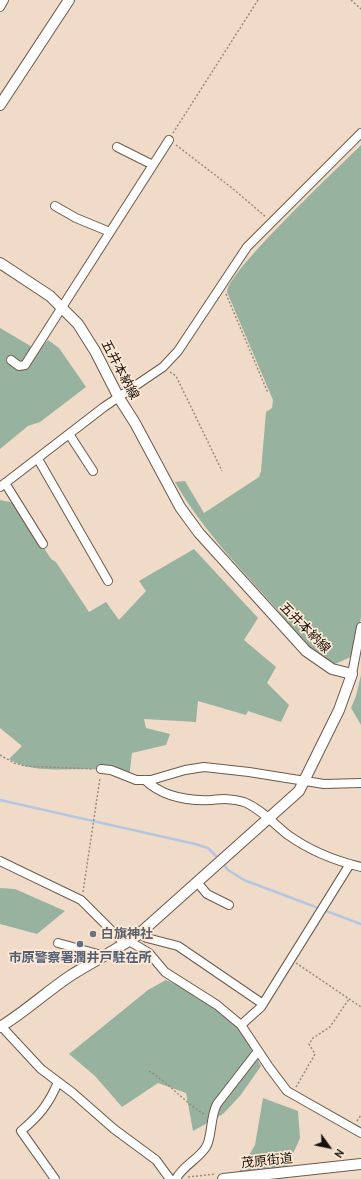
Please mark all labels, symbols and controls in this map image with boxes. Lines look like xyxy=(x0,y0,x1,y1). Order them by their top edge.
street label: 五井本納線 xyxy=(98,338,142,402)
street label: 五井本納線 xyxy=(277,600,333,656)
place label: 白旗神社 xyxy=(101,926,153,942)
marker: 白旗神社 xyxy=(88,929,98,939)
marker: 市原警察署潤井戸駐在所 xyxy=(75,939,85,949)
place label: 市原警察署潤井戸駐在所 xyxy=(9,950,151,966)
north arrow xyxy=(309,1127,349,1167)
text: N xyxy=(331,1146,347,1161)
street label: 茂原街道 xyxy=(240,1151,294,1171)

